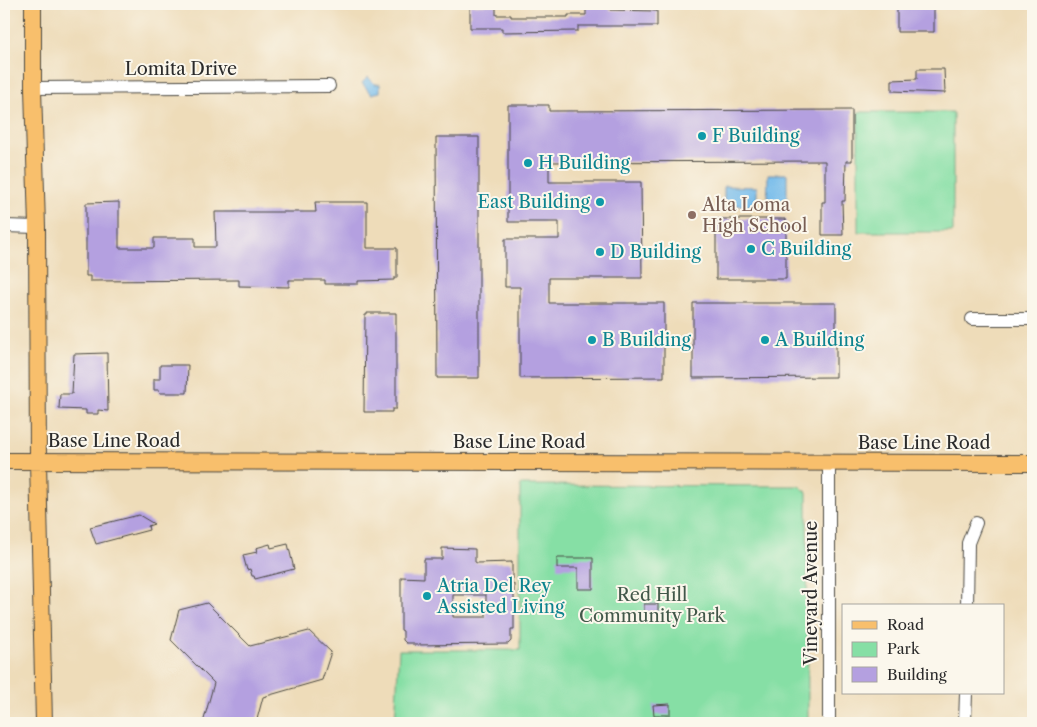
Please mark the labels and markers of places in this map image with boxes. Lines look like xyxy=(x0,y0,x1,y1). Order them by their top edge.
place label: F Building xyxy=(712,125,800,147)
marker: F Building xyxy=(696,130,708,142)
place label: H Building xyxy=(538,152,630,174)
marker: H Building xyxy=(522,157,534,169)
place label: East Building xyxy=(478,191,590,213)
place label: Alta Loma High School xyxy=(701,194,807,237)
marker: East Building xyxy=(594,196,606,208)
marker: Alta Loma High School xyxy=(686,209,698,221)
place label: C Building xyxy=(761,238,852,260)
place label: D Building xyxy=(610,241,702,263)
marker: C Building xyxy=(745,243,757,255)
marker: D Building xyxy=(594,246,606,258)
place label: B Building xyxy=(602,329,692,351)
place label: A Building xyxy=(774,329,865,351)
marker: B Building xyxy=(586,334,598,346)
marker: A Building xyxy=(759,334,771,346)
place label: Atria Del Rey Assisted Living xyxy=(436,575,565,618)
marker: Atria Del Rey Assisted Living xyxy=(421,590,433,602)

